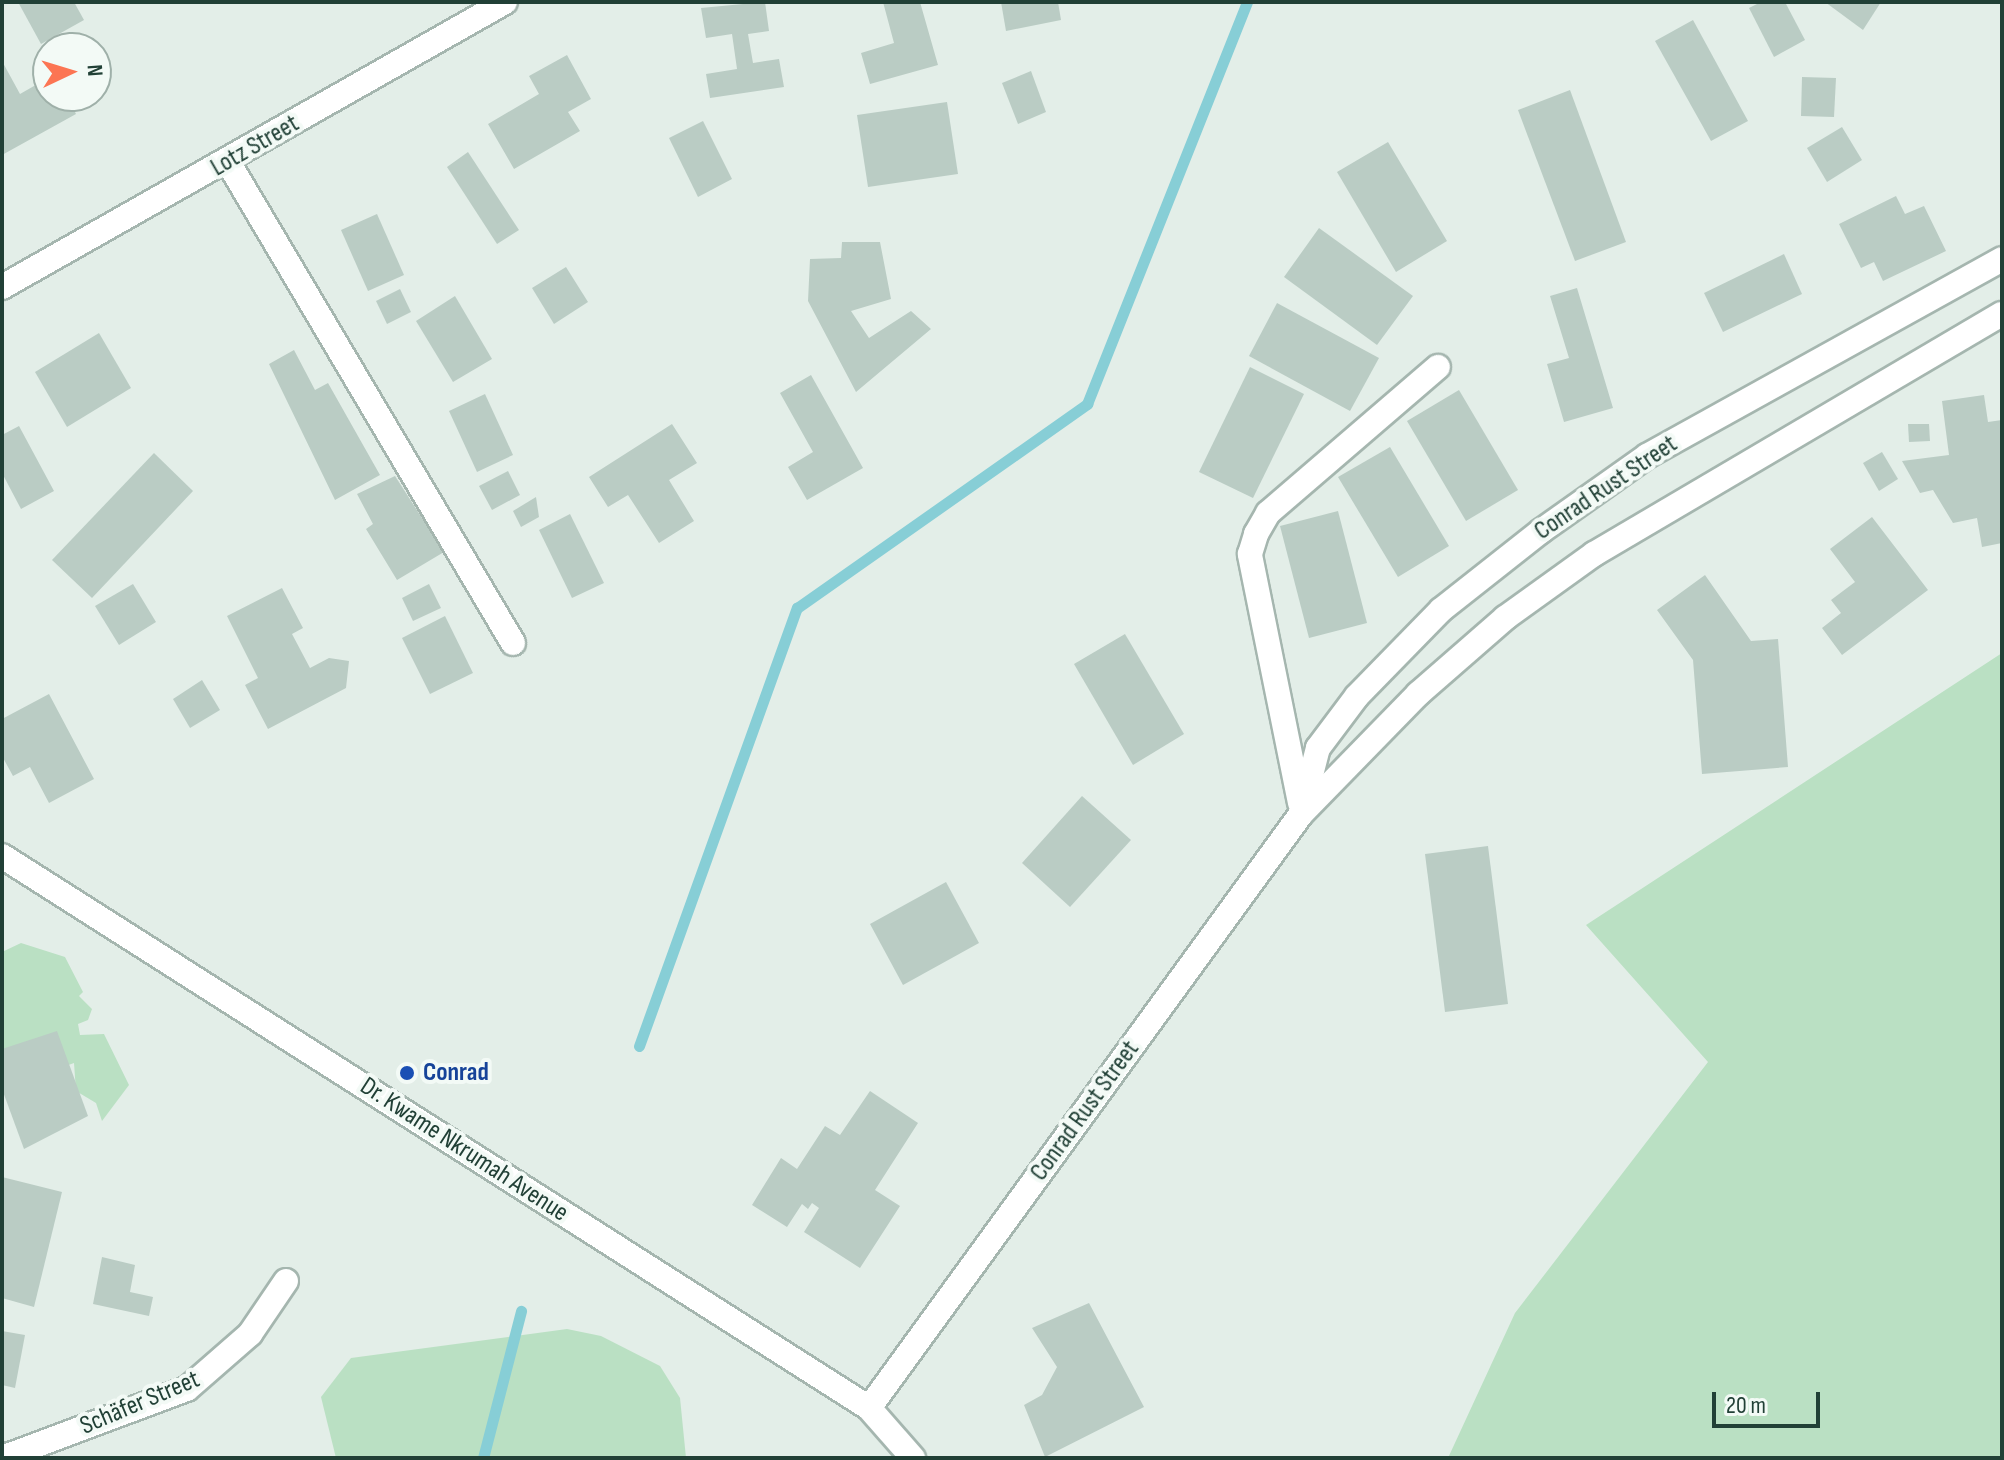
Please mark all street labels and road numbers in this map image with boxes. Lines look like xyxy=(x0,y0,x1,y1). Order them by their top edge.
street label: Lotz Street xyxy=(205,108,305,184)
street label: Conrad Rust Street xyxy=(1529,429,1683,547)
street label: Conrad Rust Street xyxy=(1024,1035,1146,1187)
street label: Dr. Kwame Nkrumah Avenue xyxy=(354,1071,574,1229)
street label: Schäfer Street xyxy=(76,1364,204,1442)

